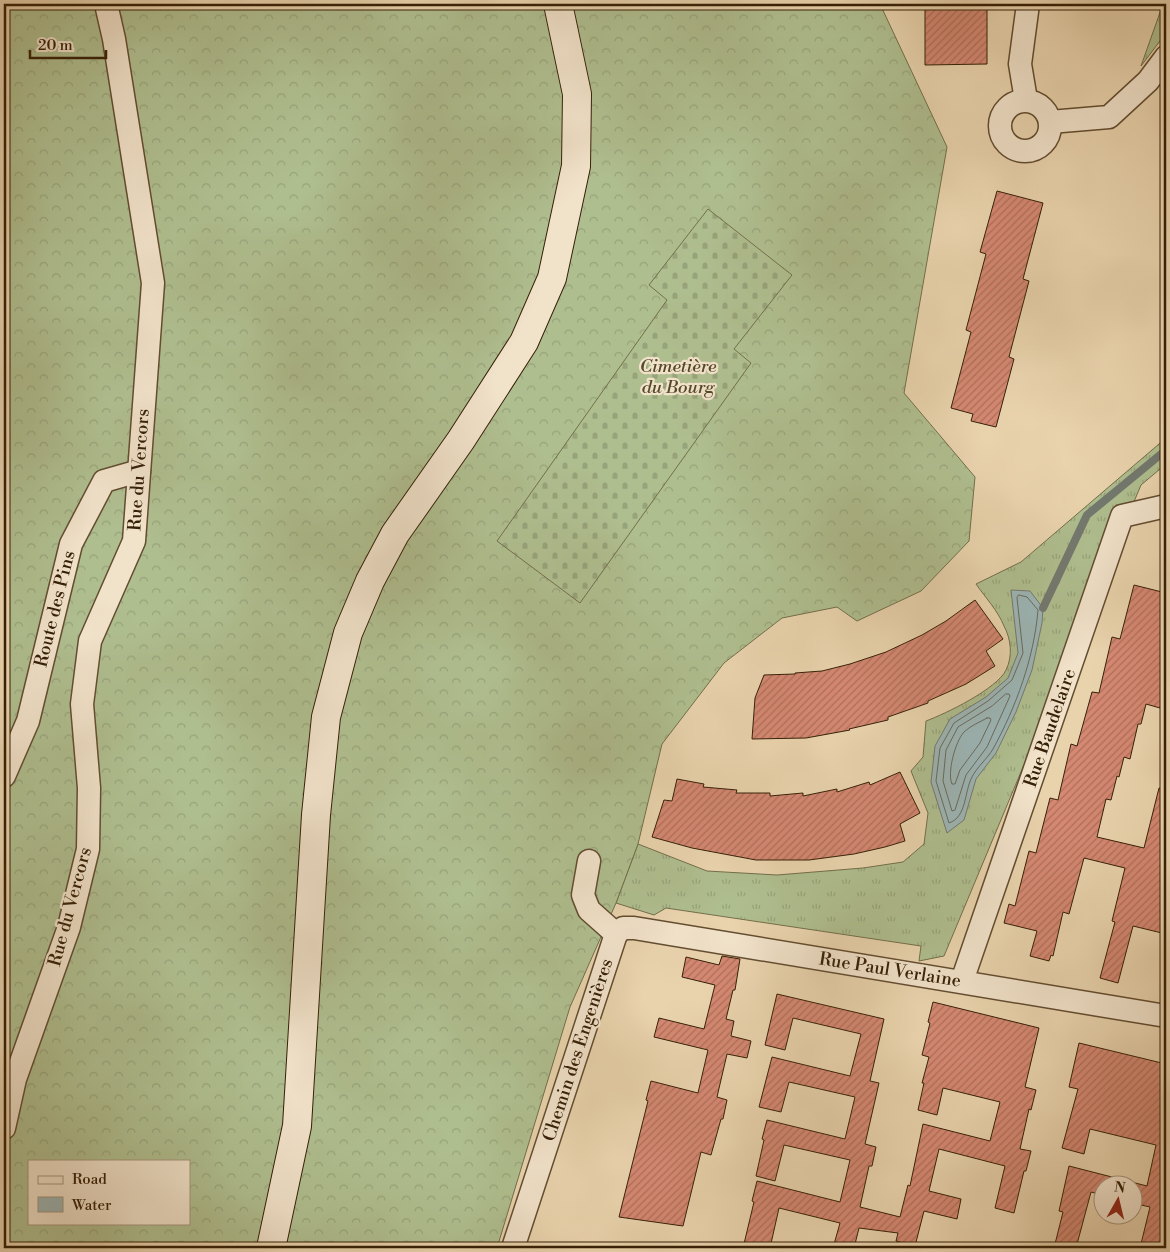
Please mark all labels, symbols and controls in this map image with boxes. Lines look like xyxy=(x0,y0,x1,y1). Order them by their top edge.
scale bar xyxy=(30,28,106,60)
text: 20 m xyxy=(38,36,73,55)
park label: Cimetière du Bourg xyxy=(640,355,717,399)
street label: Rue du Vercors xyxy=(123,408,155,532)
street label: Route des Pins xyxy=(29,548,81,670)
street label: Rue Baudelaire xyxy=(1019,666,1081,790)
street label: Rue du Vercors xyxy=(43,845,97,969)
street label: Rue Paul Verlaine xyxy=(817,947,963,993)
street label: Chemin des Engenières xyxy=(538,956,618,1144)
legend xyxy=(28,1160,190,1224)
text: Road xyxy=(72,1170,107,1189)
north arrow xyxy=(1092,1174,1142,1224)
text: N xyxy=(1113,1178,1126,1198)
text: Water xyxy=(71,1196,112,1215)

